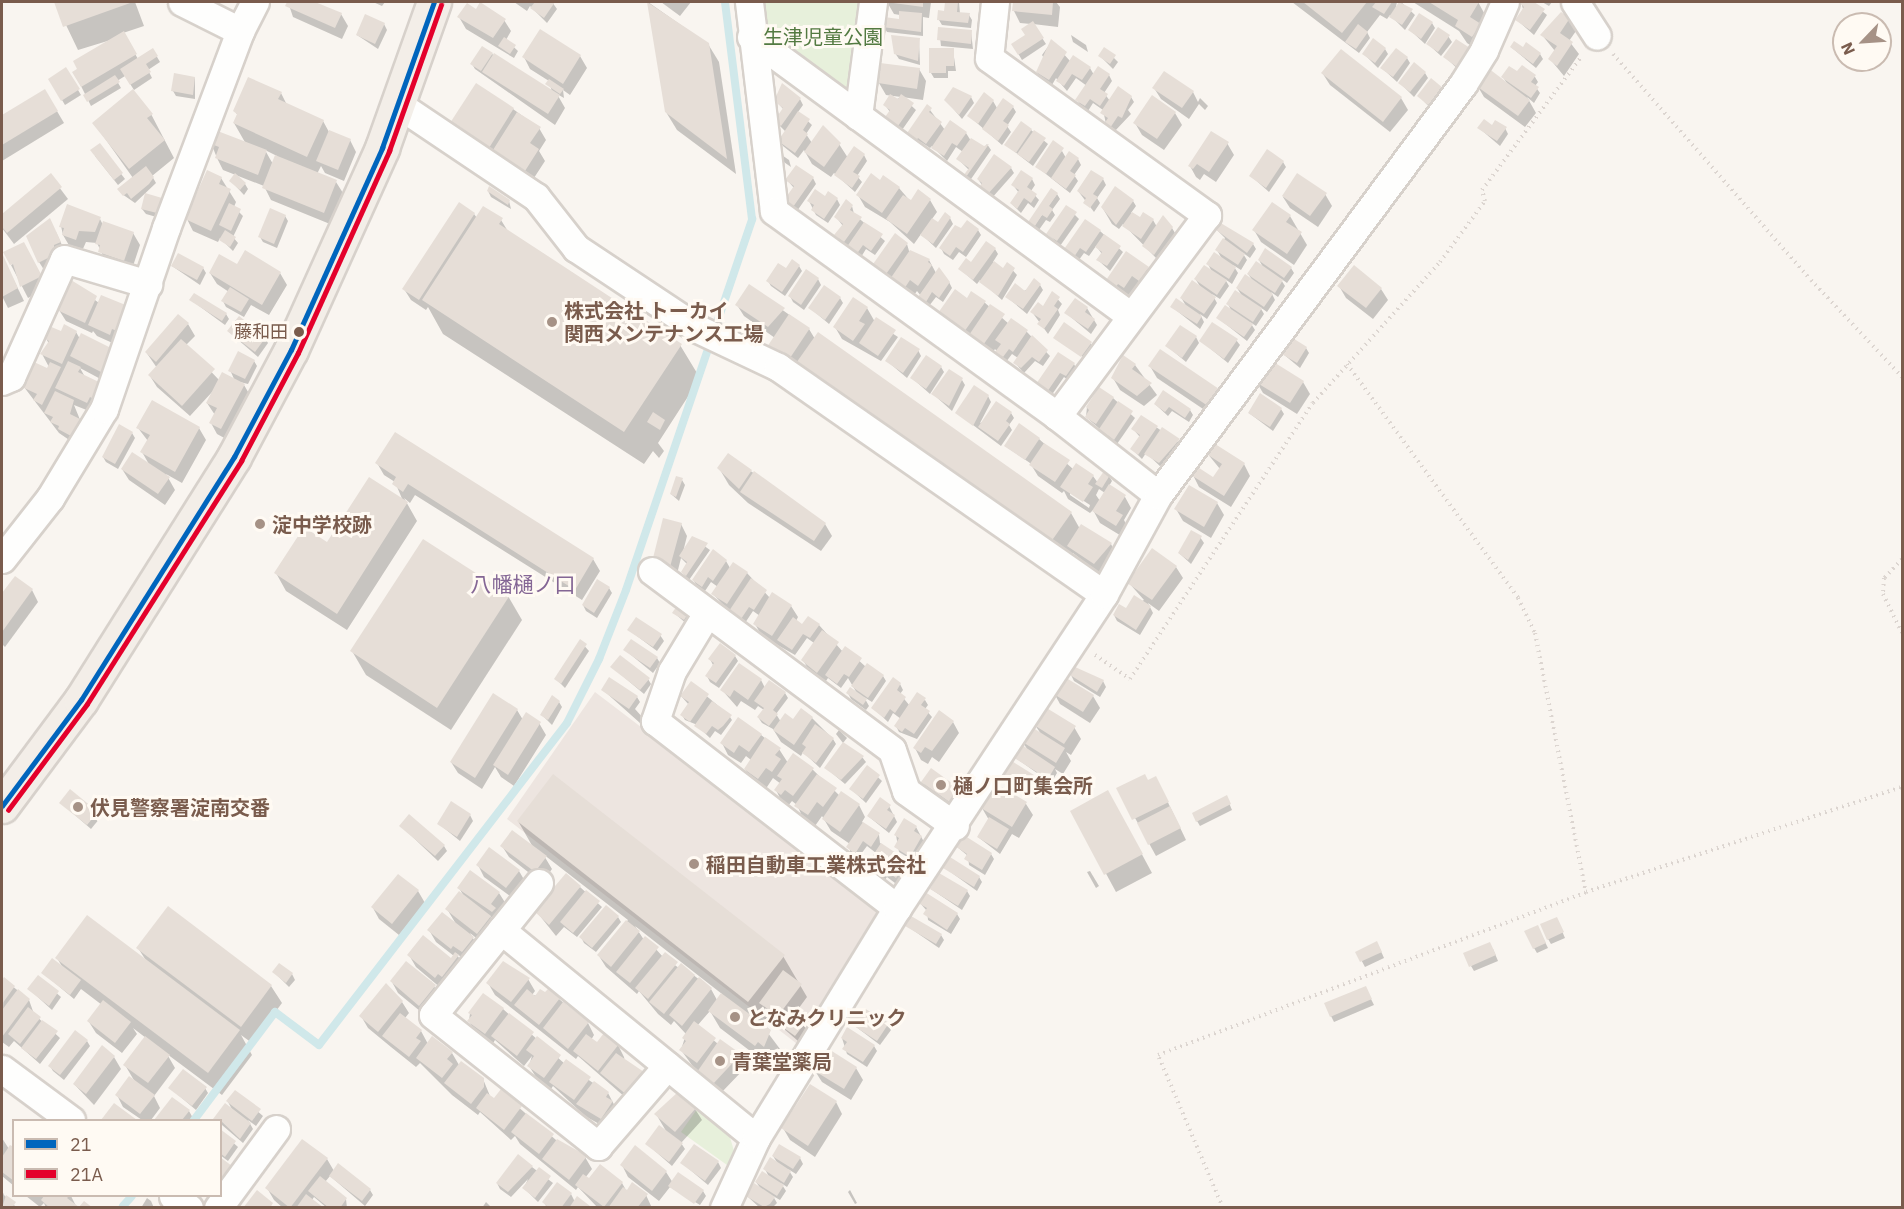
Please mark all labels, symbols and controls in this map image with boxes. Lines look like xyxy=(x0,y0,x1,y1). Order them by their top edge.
north arrow xyxy=(1832,12,1892,72)
park label: 生津児童公園 xyxy=(763,24,883,48)
text: N xyxy=(1836,39,1859,58)
place label: 株式会社 トーカイ 関西メンテナンス工場 xyxy=(564,298,764,345)
marker: 株式会社 トーカイ 関西メンテナンス工場 xyxy=(545,315,559,329)
place label: 藤和田 xyxy=(234,321,288,343)
marker: 藤和田 xyxy=(293,326,305,338)
place label: 淀中学校跡 xyxy=(272,512,372,536)
marker: 淀中学校跡 xyxy=(253,517,267,531)
district label: 八幡樋ノ口 xyxy=(471,571,575,597)
place label: 樋ノ口町集会所 xyxy=(953,773,1093,797)
marker: 樋ノ口町集会所 xyxy=(934,778,948,792)
place label: 伏見警察署淀南交番 xyxy=(90,795,270,819)
marker: 伏見警察署淀南交番 xyxy=(71,800,85,814)
place label: 稲田自動車工業株式会社 xyxy=(706,852,926,876)
marker: 稲田自動車工業株式会社 xyxy=(687,857,701,871)
place label: となみクリニック xyxy=(747,1005,907,1029)
marker: となみクリニック xyxy=(728,1010,742,1024)
place label: 青葉堂薬局 xyxy=(732,1049,832,1073)
marker: 青葉堂薬局 xyxy=(713,1054,727,1068)
legend xyxy=(12,1119,222,1197)
text: 21 xyxy=(70,1133,92,1156)
text: 21A xyxy=(70,1163,103,1186)

